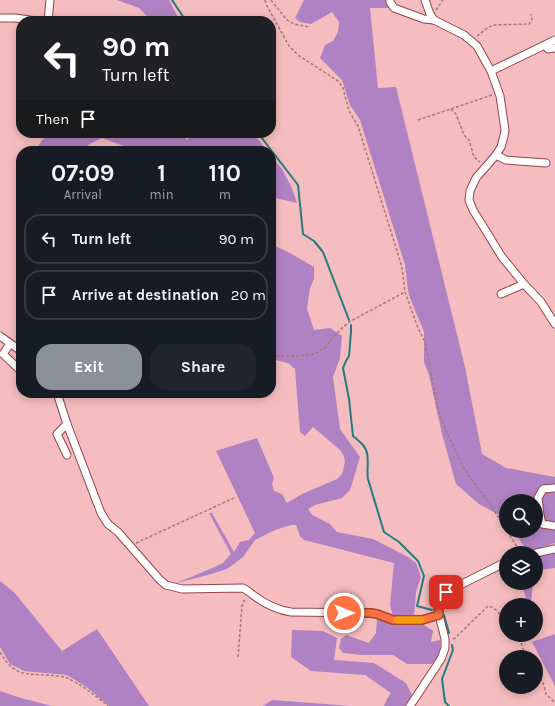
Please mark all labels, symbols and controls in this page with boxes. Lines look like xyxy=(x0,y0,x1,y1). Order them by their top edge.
text: 90 m xyxy=(102,30,170,63)
icon: left xyxy=(36,32,88,84)
text: Turn left xyxy=(102,64,170,86)
icon: arrive xyxy=(77,108,99,130)
text: Then xyxy=(36,110,69,128)
text: 07:09 xyxy=(51,159,115,187)
text: 1 xyxy=(157,159,166,187)
text: 110 xyxy=(209,159,241,187)
text: Arrival xyxy=(64,187,102,202)
text: min xyxy=(150,187,174,202)
text: m xyxy=(219,187,231,202)
icon: left xyxy=(38,228,60,250)
text: Turn left xyxy=(72,230,131,248)
text: 90 m xyxy=(219,230,254,248)
icon: arrive xyxy=(38,284,60,306)
text: Arrive at destination xyxy=(72,286,219,304)
text: 20 m xyxy=(231,286,266,304)
button: Exit xyxy=(36,344,142,390)
button: Share xyxy=(150,344,256,390)
map controls xyxy=(499,494,543,694)
button: search xyxy=(499,494,543,538)
button: layers xyxy=(499,546,543,590)
pin xyxy=(429,575,463,609)
icon: arrive xyxy=(435,581,457,603)
position arrow xyxy=(323,592,365,634)
button: + xyxy=(499,598,543,642)
button: − xyxy=(499,650,543,694)

